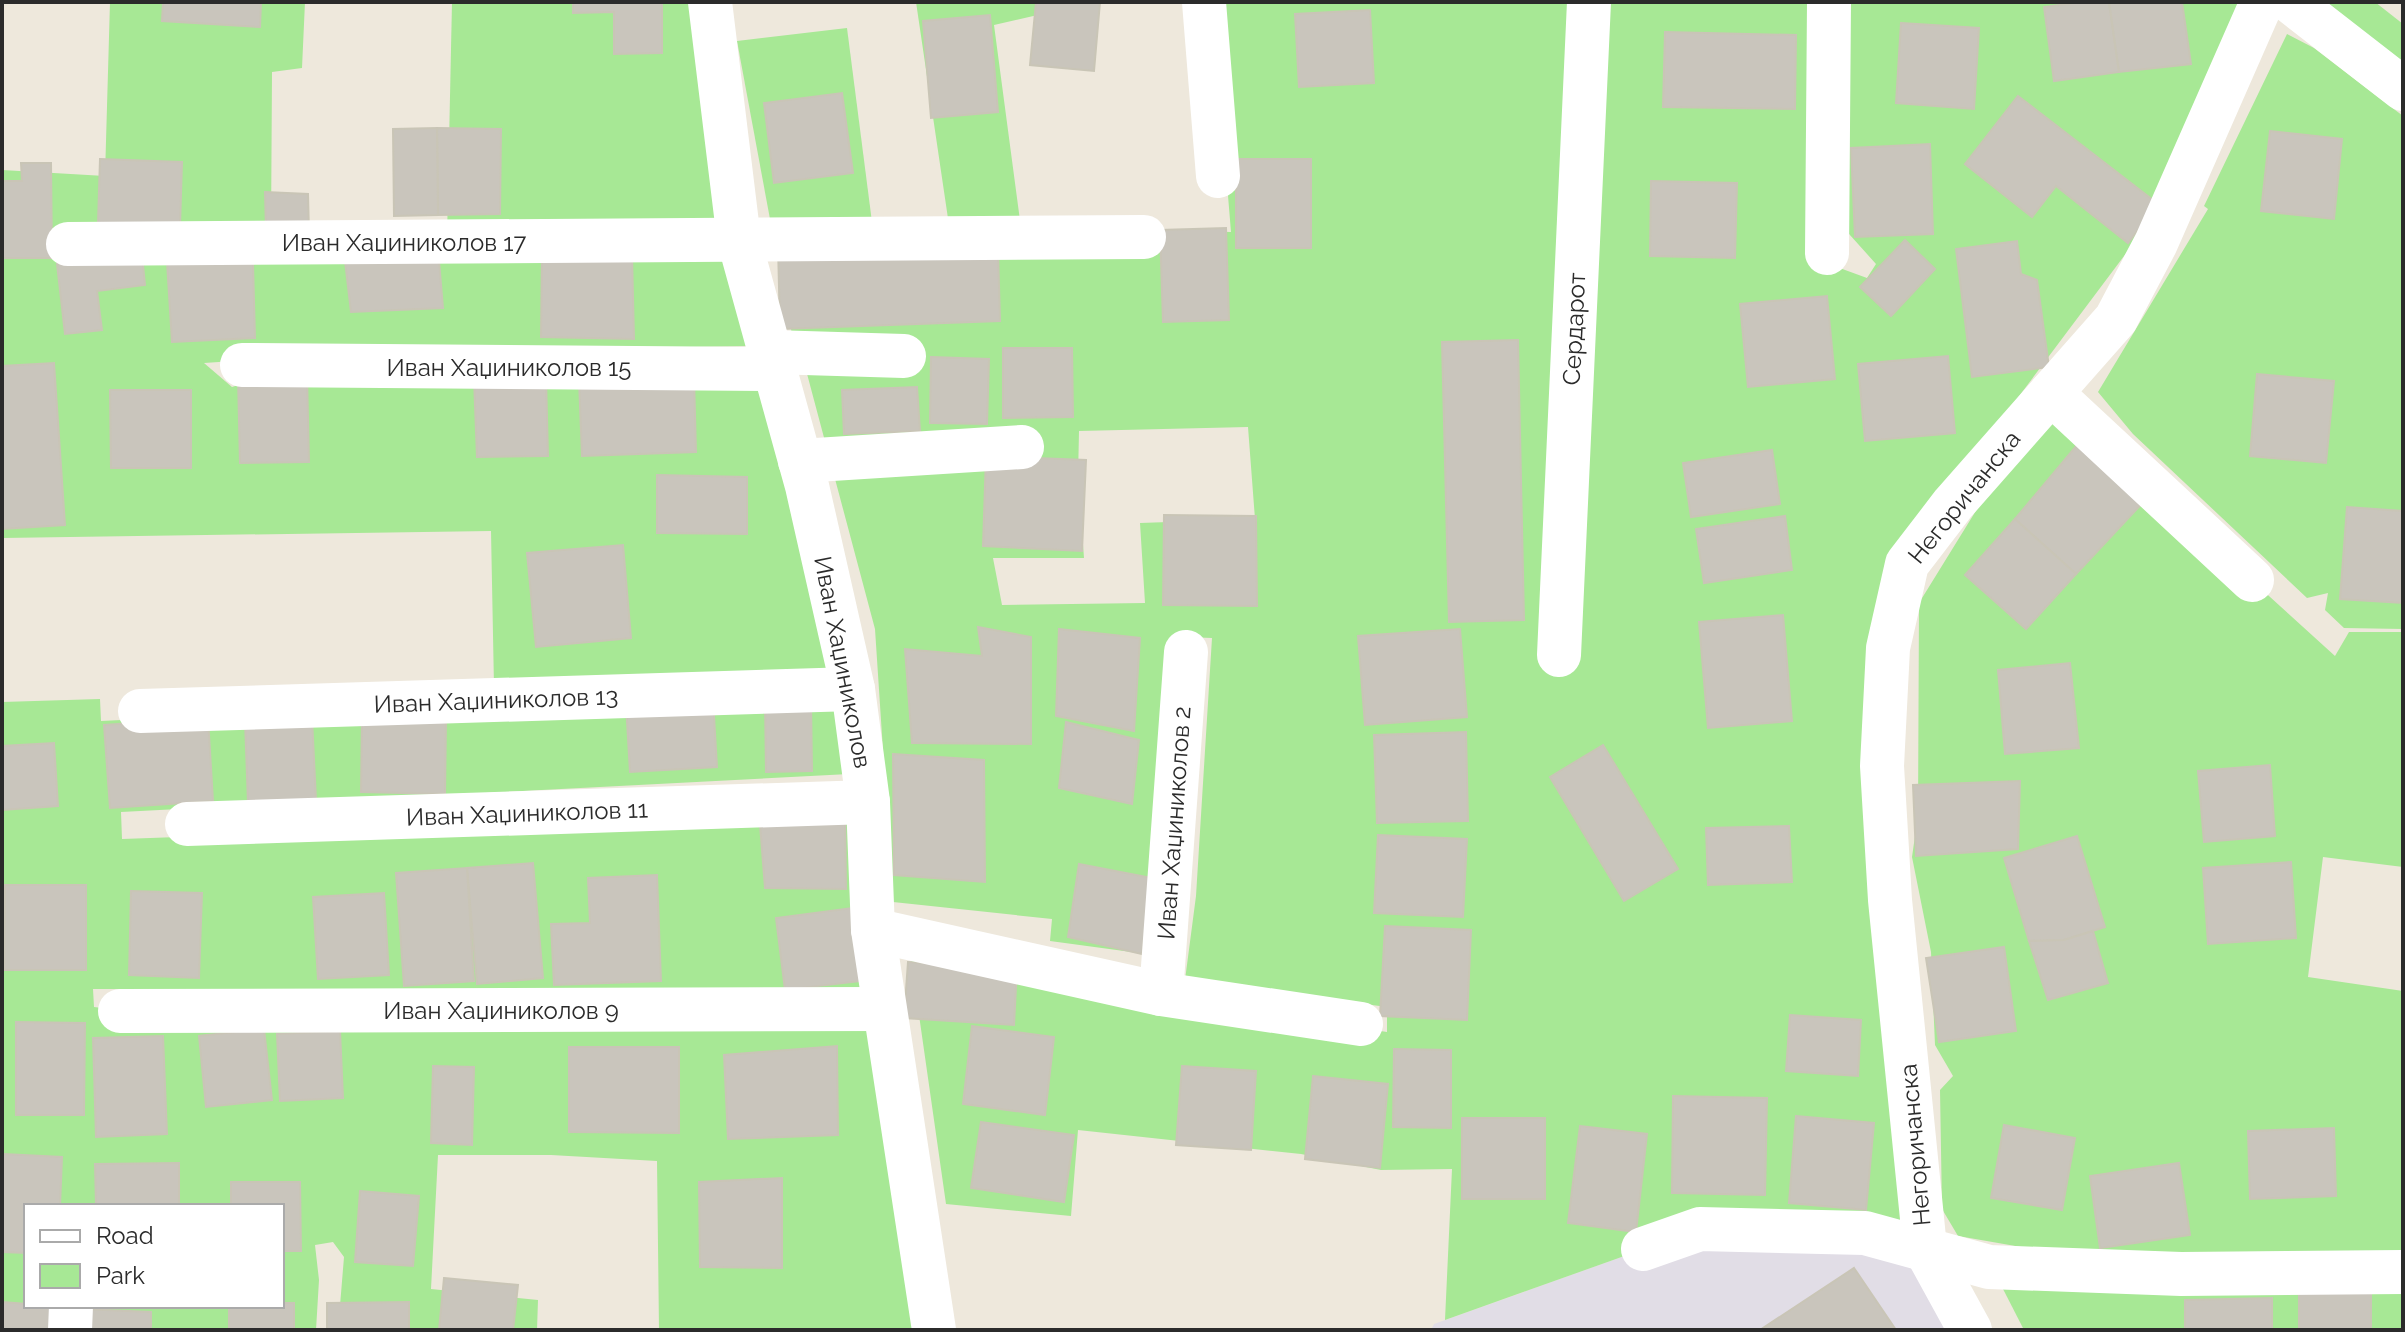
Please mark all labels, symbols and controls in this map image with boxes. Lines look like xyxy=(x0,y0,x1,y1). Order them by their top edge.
street label: Иван Хаџиниколов 17 xyxy=(282,228,526,257)
street label: Сердарот xyxy=(1557,271,1591,386)
street label: Иван Хаџиниколов 15 xyxy=(387,353,631,382)
street label: Негоричанска xyxy=(1902,425,2026,569)
street label: Иван Хаџиниколов xyxy=(808,554,878,770)
street label: Иван Хаџиниколов 13 xyxy=(373,681,619,719)
street label: Иван Хаџиниколов 2 xyxy=(1151,705,1197,941)
street label: Иван Хаџиниколов 11 xyxy=(406,794,648,832)
street label: Иван Хаџиниколов 9 xyxy=(383,996,619,1025)
street label: Негоричанска xyxy=(1893,1063,1937,1227)
legend xyxy=(24,1204,284,1308)
text: Road xyxy=(96,1221,154,1250)
text: Park xyxy=(96,1261,145,1290)

